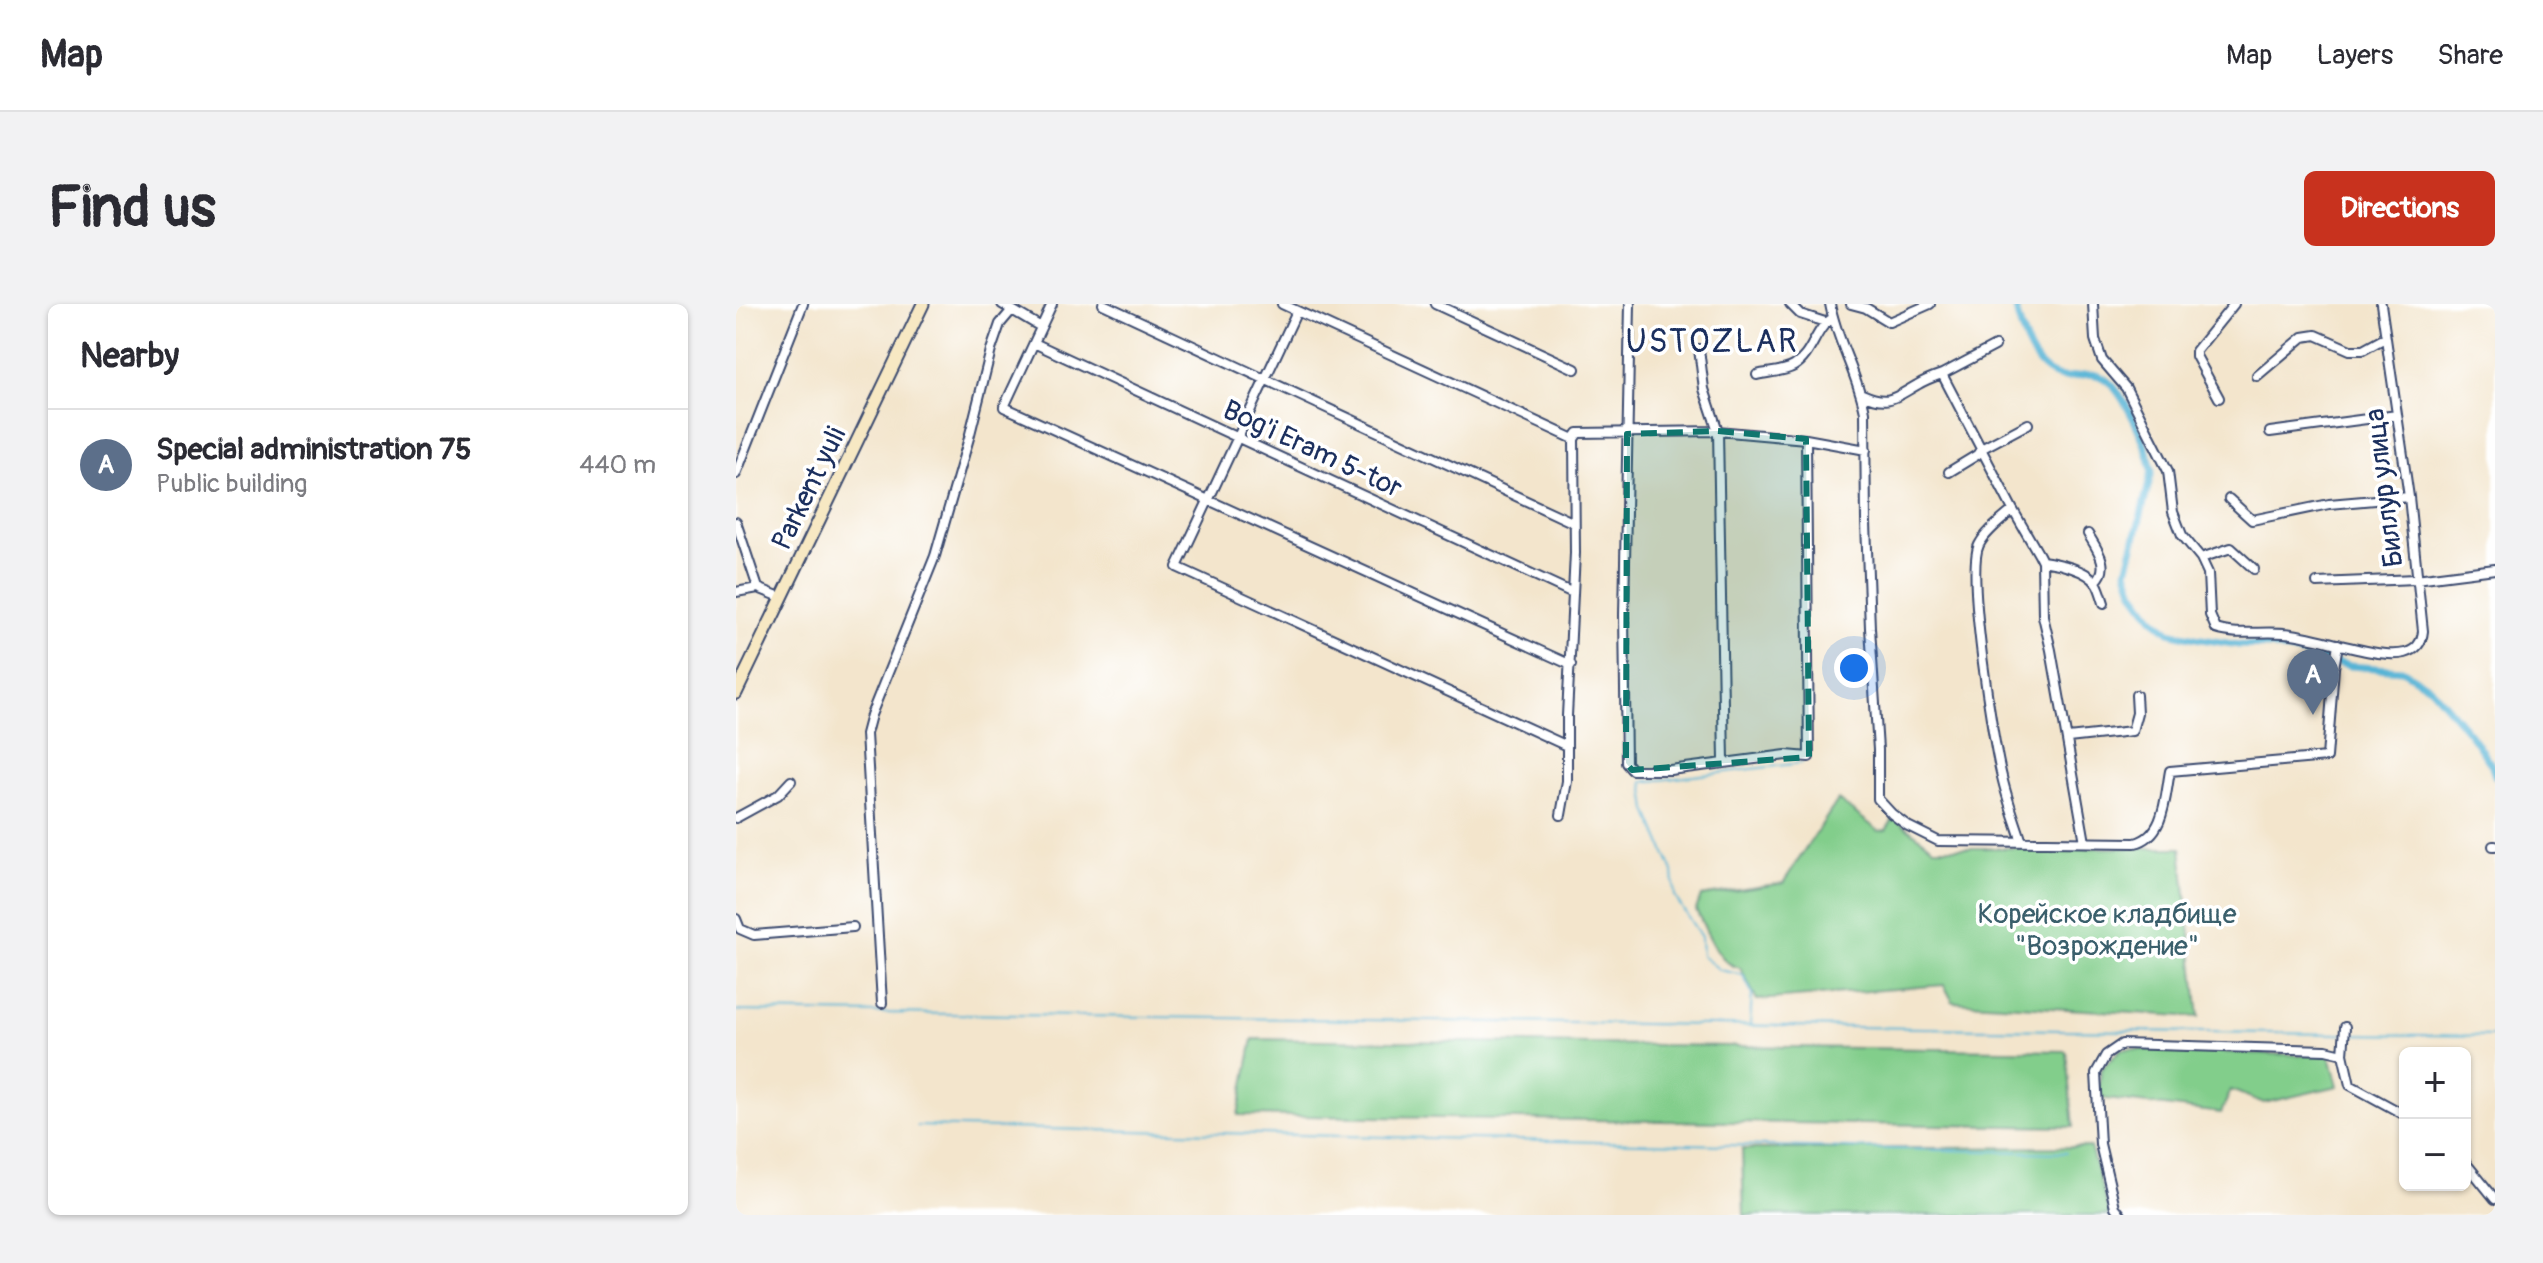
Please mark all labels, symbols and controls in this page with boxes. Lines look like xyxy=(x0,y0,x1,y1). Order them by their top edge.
text: Map xyxy=(40,31,103,79)
text: Map xyxy=(2226,38,2272,73)
text: Layers xyxy=(2316,38,2393,73)
text: Share xyxy=(2437,38,2503,73)
button: Directions xyxy=(2304,171,2495,246)
text: Find us xyxy=(48,174,216,243)
district label: USTOZLAR xyxy=(1625,322,1799,362)
text: Nearby xyxy=(80,335,179,378)
street label: Bog'i Eram 5-tor xyxy=(1217,393,1407,506)
street label: Биллур улица xyxy=(2357,406,2412,569)
street label: Parkent yuli xyxy=(764,421,854,556)
text: Special administration 75 xyxy=(156,431,471,468)
text: A xyxy=(98,449,114,481)
text: 440 m xyxy=(579,449,656,481)
text: Public building xyxy=(156,468,307,500)
your location xyxy=(1834,648,1874,688)
pin: A xyxy=(2287,649,2339,715)
park label: Корейское кладбище "Возрождение" xyxy=(1977,897,2237,964)
map controls xyxy=(2399,1047,2471,1191)
button: + xyxy=(2399,1047,2471,1119)
button: − xyxy=(2399,1119,2471,1191)

